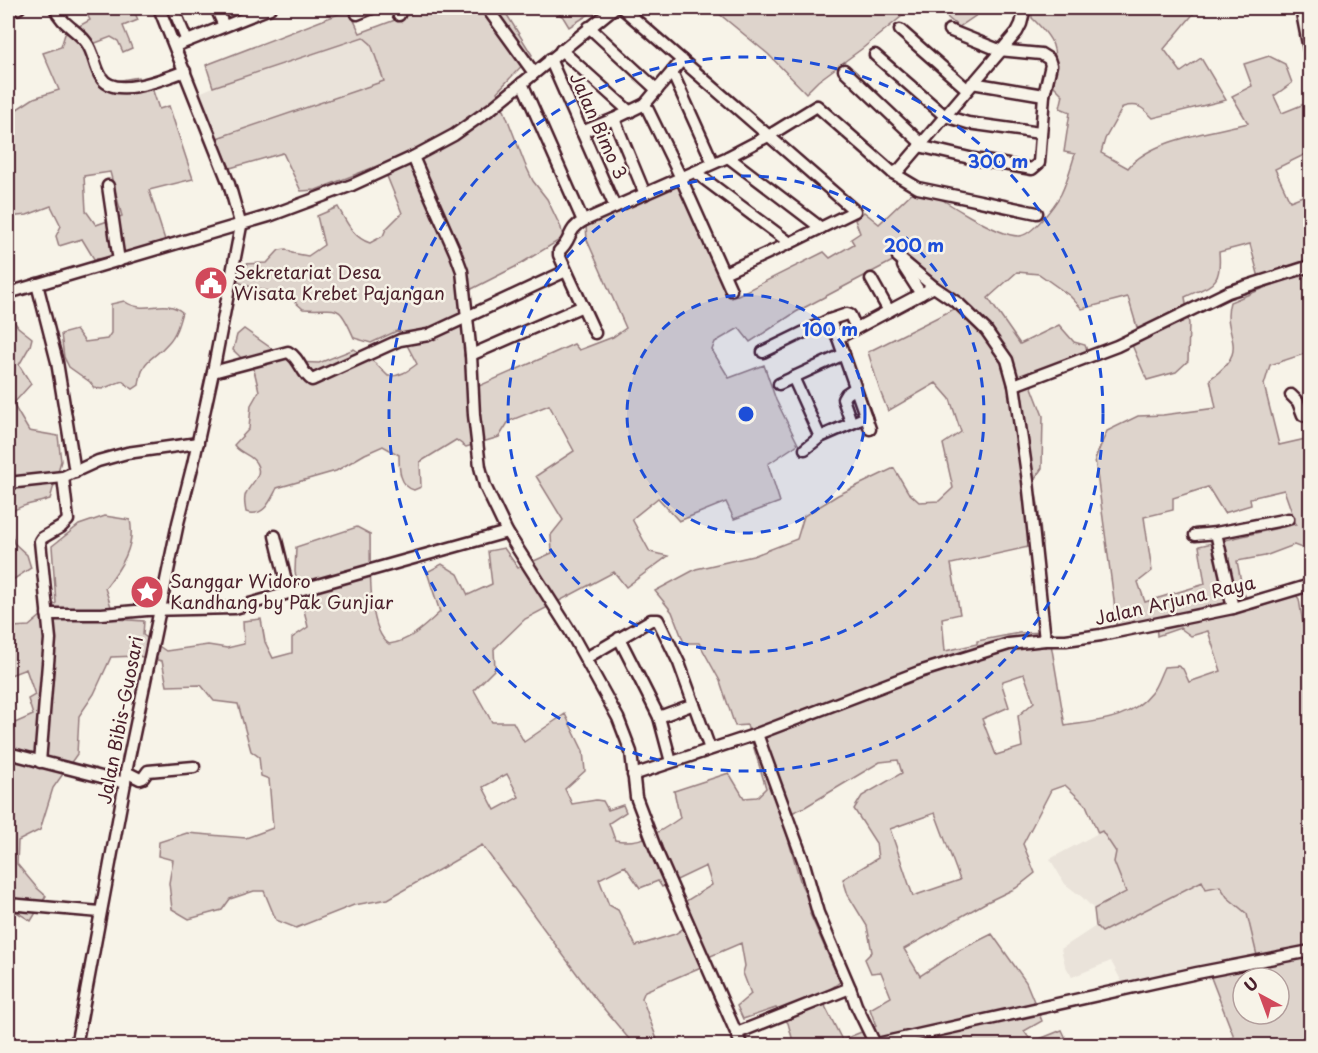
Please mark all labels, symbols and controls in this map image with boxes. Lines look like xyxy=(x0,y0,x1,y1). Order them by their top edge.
street label: Jalan Bimo 3 xyxy=(564,68,635,183)
text: 300 m xyxy=(968,147,1028,174)
text: 200 m xyxy=(884,231,944,258)
place label: Sekretariat Desa Wisata Krebet Pajangan xyxy=(234,258,445,306)
public building icon: Sekretariat Desa Wisata Krebet Pajangan xyxy=(193,265,229,301)
text: 100 m xyxy=(802,315,858,342)
centre of rings xyxy=(736,404,756,424)
place label: Sanggar Widoro Kandhang by Pak Gunjiar xyxy=(170,567,394,615)
street label: Jalan Arjuna Raya xyxy=(1092,568,1258,631)
place icon: Sanggar Widoro Kandhang by Pak Gunjiar xyxy=(129,574,165,610)
street label: Jalan Bibis-Guosari xyxy=(90,633,149,806)
north arrow xyxy=(1231,966,1291,1026)
text: U xyxy=(1238,971,1263,997)

